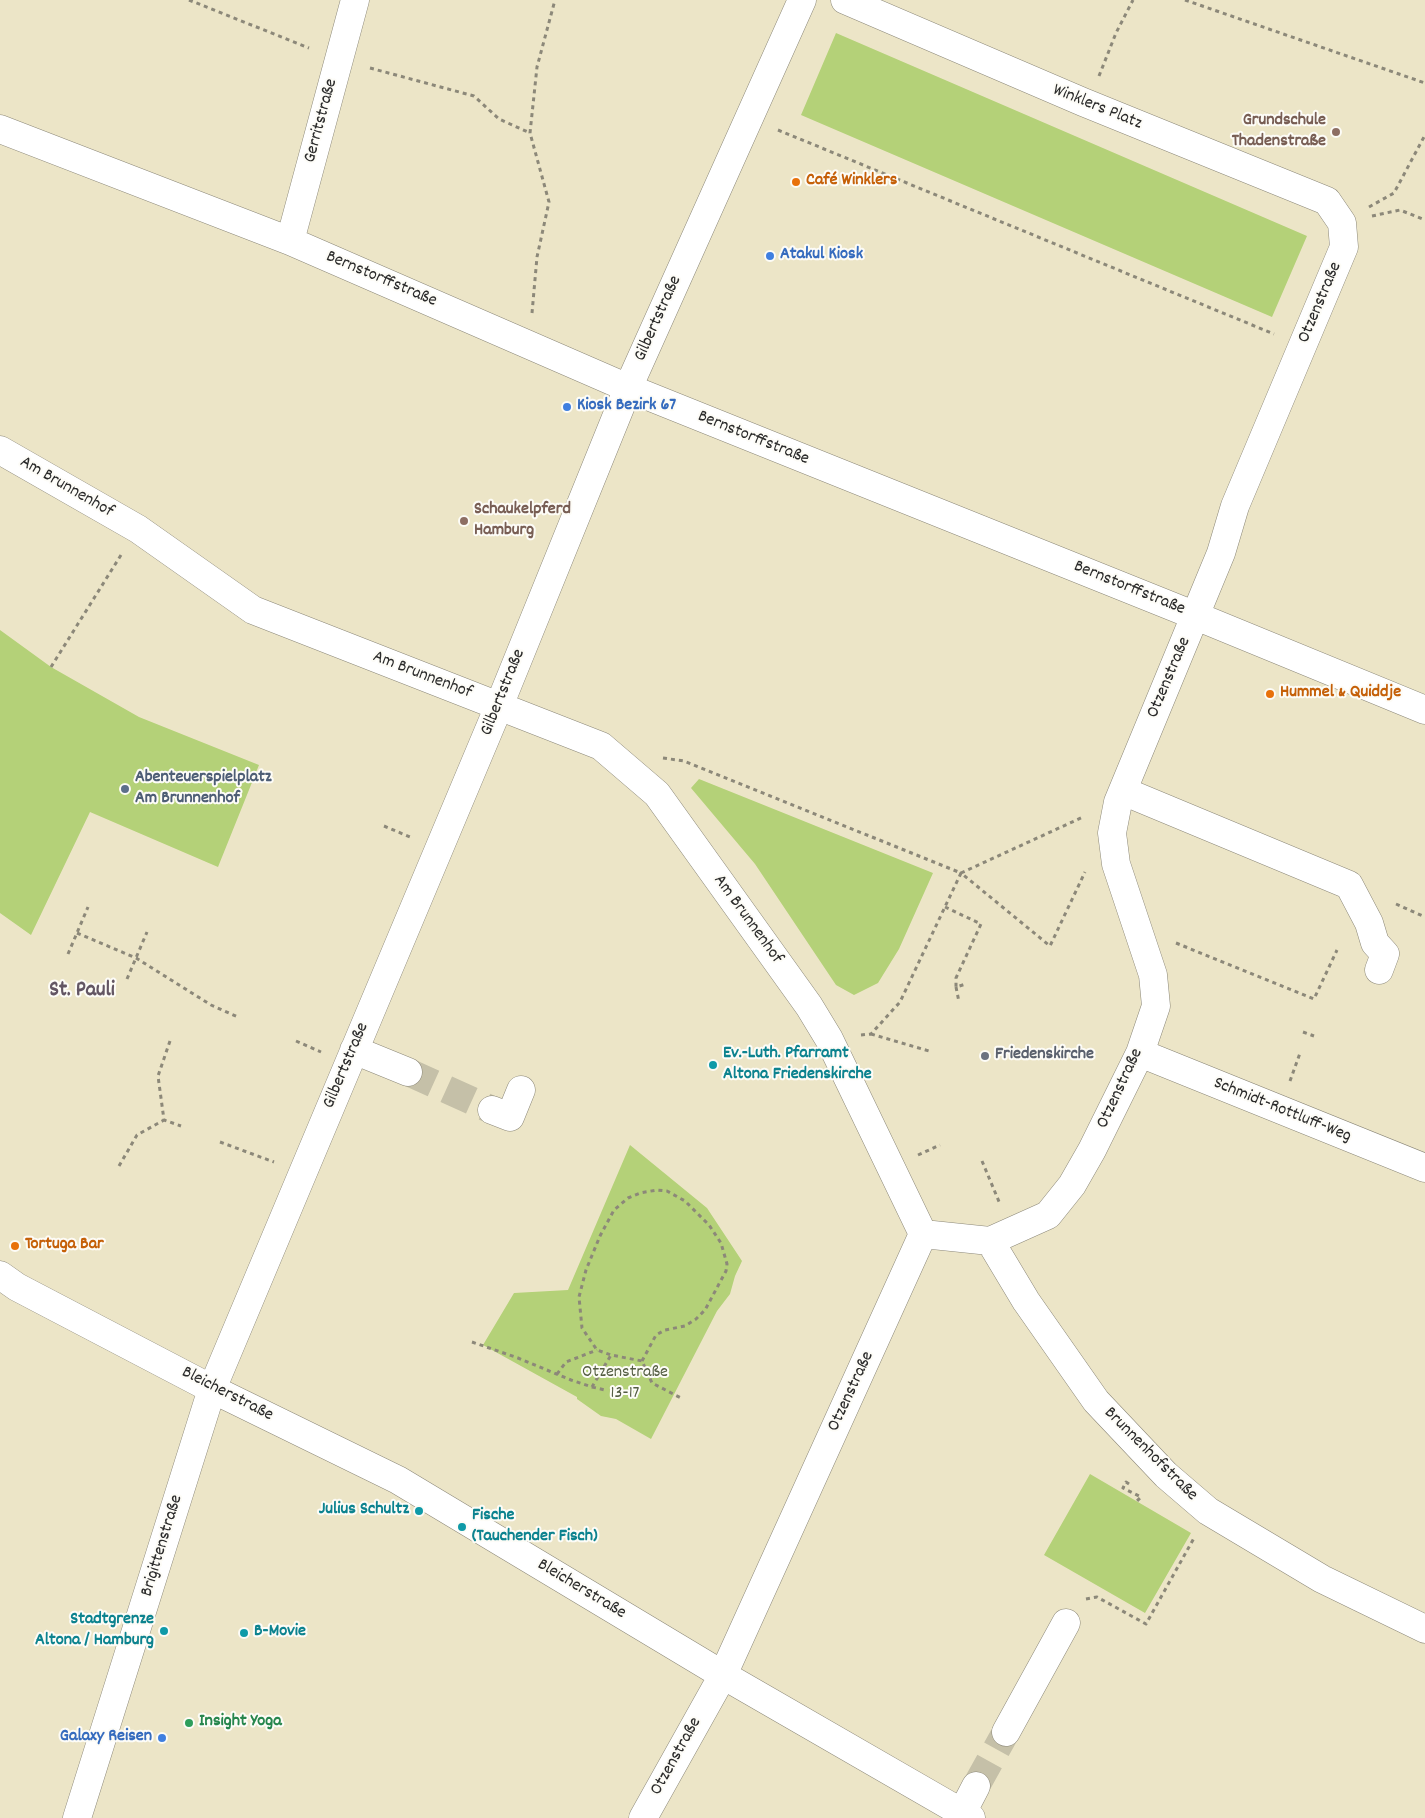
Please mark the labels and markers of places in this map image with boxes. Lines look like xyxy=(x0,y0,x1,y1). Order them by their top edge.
place label: Grundschule Thadenstraße xyxy=(1232,111,1326,154)
marker: Grundschule Thadenstraße xyxy=(1330,126,1342,138)
place label: Café Winklers xyxy=(806,171,897,193)
marker: Café Winklers xyxy=(790,176,802,188)
place label: Atakul Kiosk xyxy=(780,245,863,267)
marker: Atakul Kiosk xyxy=(764,250,776,262)
place label: Kiosk Bezirk 67 xyxy=(577,396,676,418)
marker: Kiosk Bezirk 67 xyxy=(561,401,573,413)
place label: Schaukelpferd Hamburg xyxy=(474,500,571,542)
marker: Schaukelpferd Hamburg xyxy=(458,515,470,527)
place label: Hummel & Quiddje xyxy=(1280,683,1401,705)
marker: Hummel & Quiddje xyxy=(1264,688,1276,700)
place label: Abenteuerspielplatz Am Brunnenhof xyxy=(135,768,272,811)
marker: Abenteuerspielplatz Am Brunnenhof xyxy=(119,783,131,795)
place label: Ev.-Luth. Pfarramt Altona Friedenskirche xyxy=(723,1044,872,1086)
place label: Friedenskirche xyxy=(995,1045,1094,1067)
marker: Friedenskirche xyxy=(979,1050,991,1062)
marker: Ev.-Luth. Pfarramt Altona Friedenskirche xyxy=(707,1059,719,1071)
place label: Tortuga Bar xyxy=(25,1235,104,1257)
marker: Tortuga Bar xyxy=(9,1240,21,1252)
place label: Julius Schultz xyxy=(319,1500,409,1522)
marker: Julius Schultz xyxy=(413,1505,425,1517)
place label: Fische (Tauchender Fisch) xyxy=(472,1506,598,1548)
marker: Fische (Tauchender Fisch) xyxy=(456,1521,468,1533)
place label: Stadtgrenze Altona / Hamburg xyxy=(35,1610,154,1652)
place label: B-Movie xyxy=(254,1622,306,1644)
marker: Stadtgrenze Altona / Hamburg xyxy=(158,1625,170,1637)
marker: B-Movie xyxy=(238,1627,250,1639)
place label: Insight Yoga xyxy=(199,1712,282,1734)
marker: Insight Yoga xyxy=(183,1717,195,1729)
place label: Galaxy Reisen xyxy=(60,1727,152,1749)
marker: Galaxy Reisen xyxy=(156,1732,168,1744)

